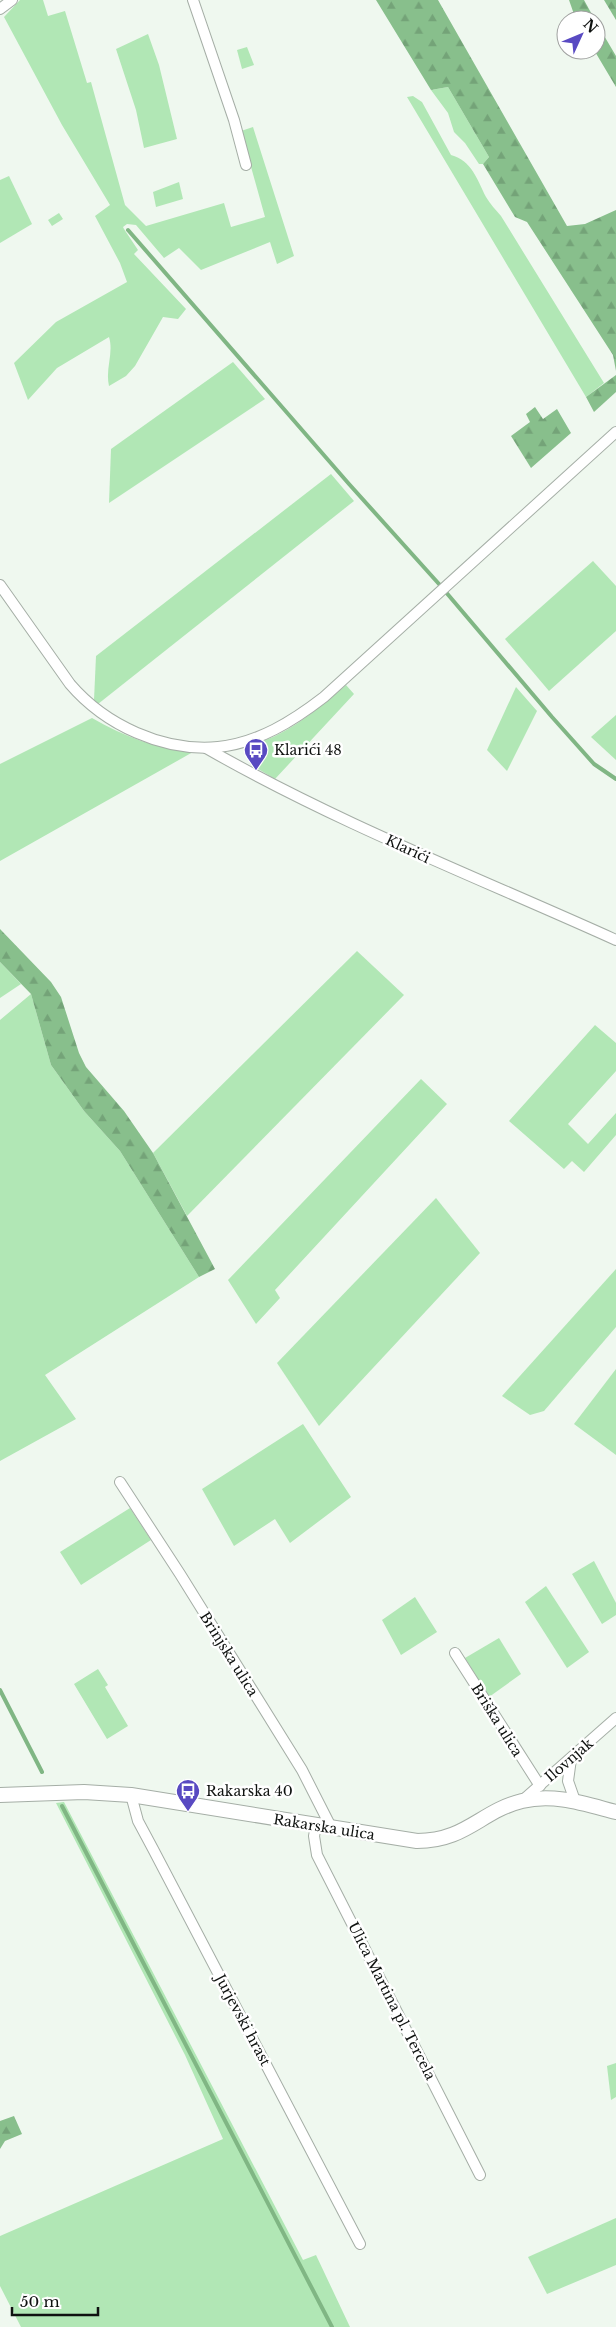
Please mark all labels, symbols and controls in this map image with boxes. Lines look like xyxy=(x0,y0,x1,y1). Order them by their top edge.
north arrow xyxy=(556,10,606,60)
text: N xyxy=(579,15,601,37)
bus stop icon: Klarići 48 xyxy=(243,737,269,771)
place label: Klarići 48 xyxy=(274,741,342,759)
street label: Klarići xyxy=(383,831,433,867)
street label: Brinjska ulica xyxy=(196,1608,262,1700)
street label: Briška ulica xyxy=(467,1680,527,1760)
street label: Ilovnjak xyxy=(541,1734,597,1786)
bus stop icon: Rakarska 40 xyxy=(175,1778,201,1812)
place label: Rakarska 40 xyxy=(206,1782,293,1800)
street label: Rakarska ulica xyxy=(272,1810,376,1844)
street label: Ulica Martina pl. Tercela xyxy=(344,1919,440,2083)
street label: Jurjevski hrast xyxy=(210,1969,275,2070)
scale bar xyxy=(12,2284,99,2316)
text: 50 m xyxy=(20,2292,60,2311)

